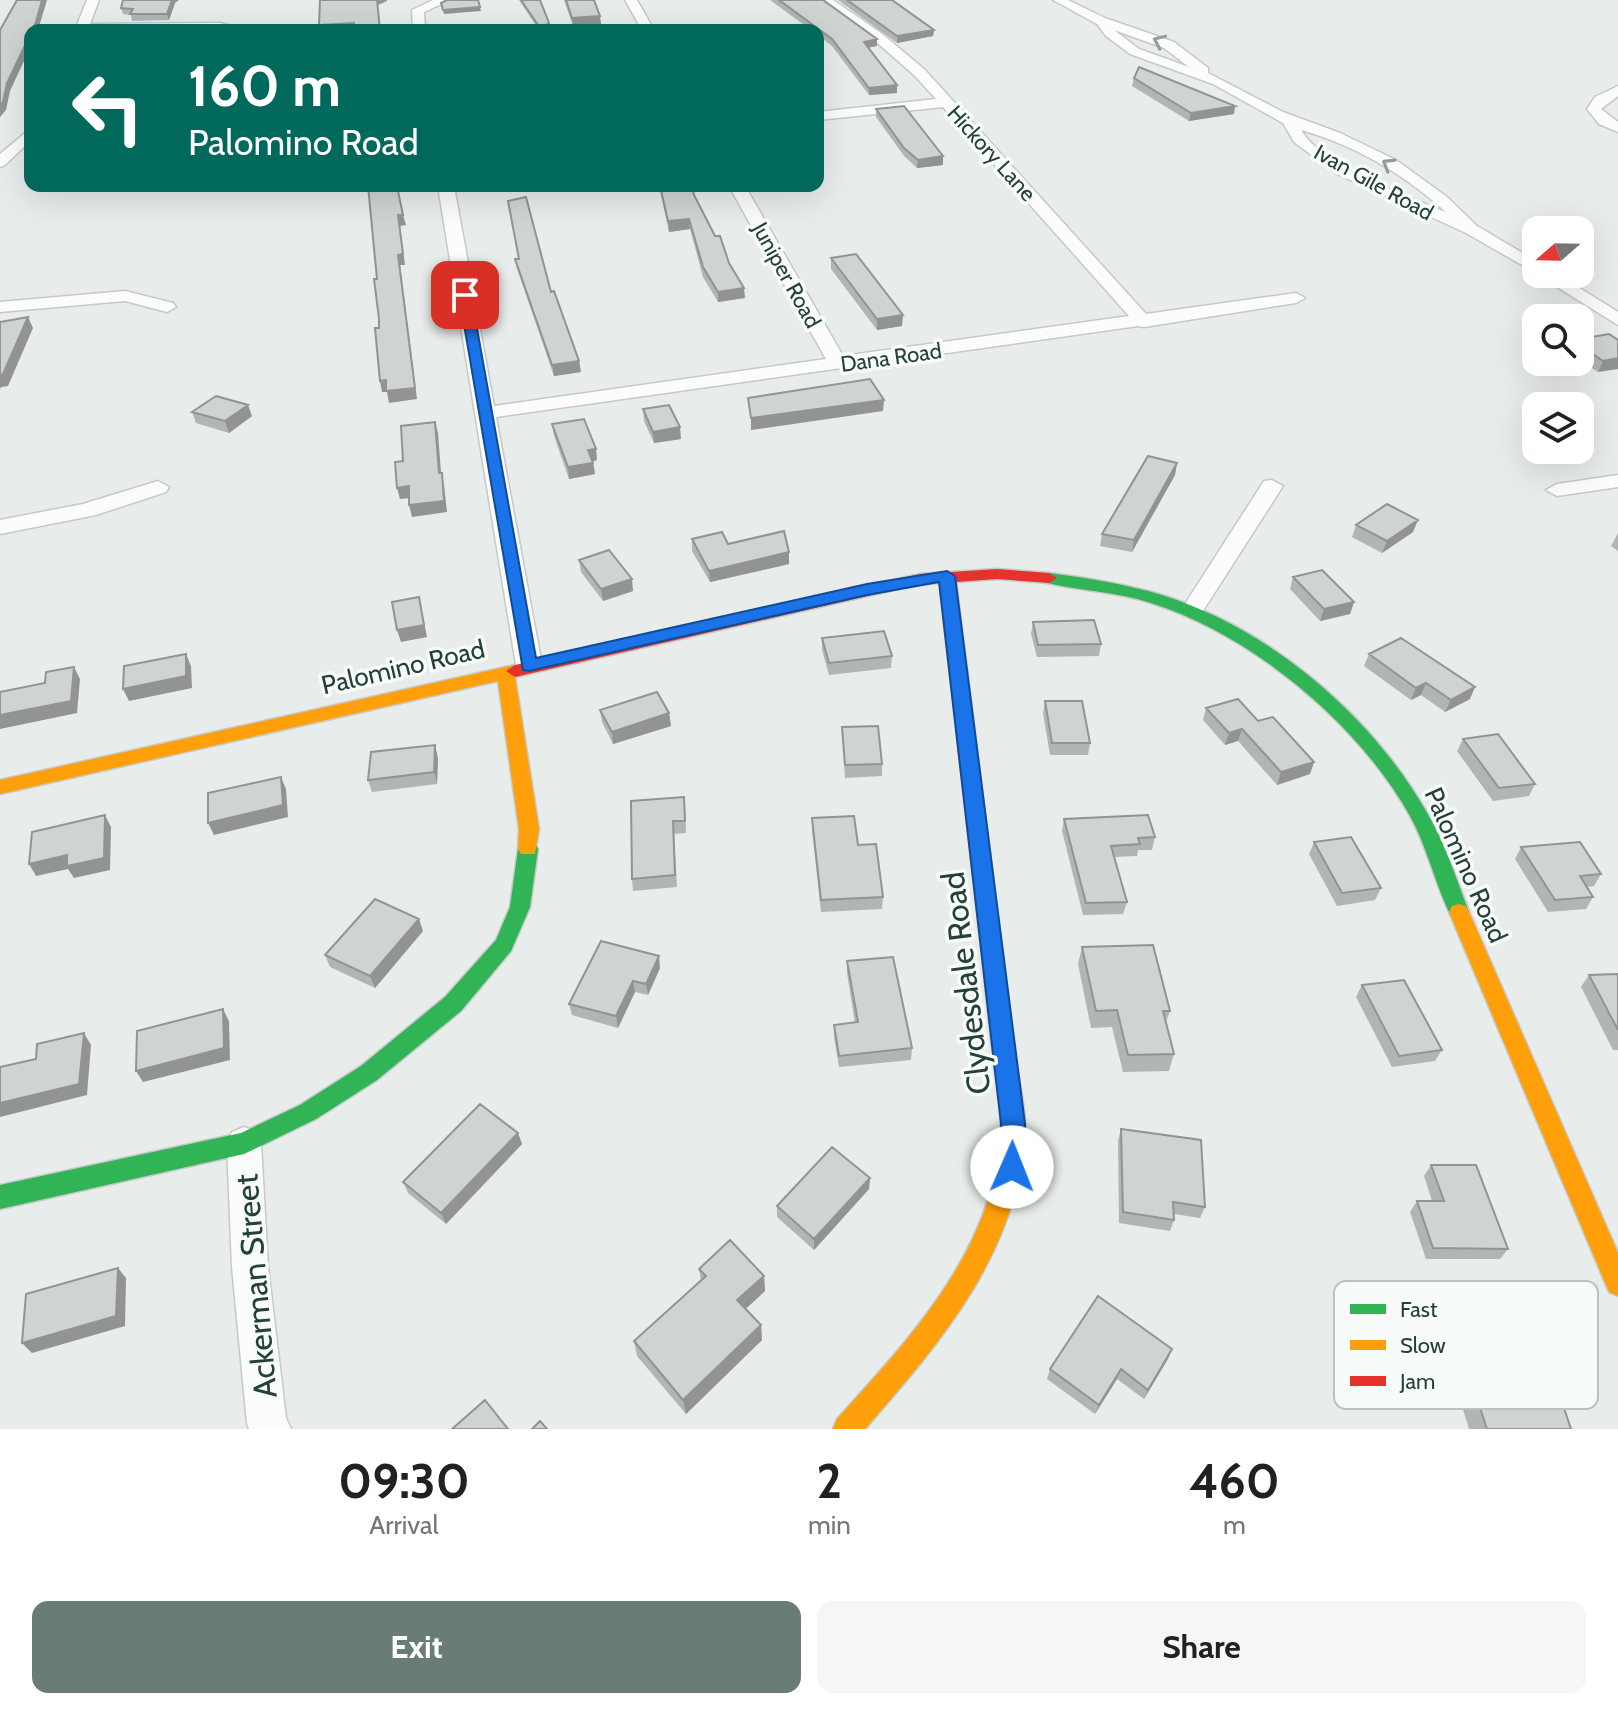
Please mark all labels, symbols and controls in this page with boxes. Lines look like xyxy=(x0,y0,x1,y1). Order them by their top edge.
one-way arrow xyxy=(1153,34,1167,50)
text: 160 m xyxy=(188,52,341,120)
icon: left xyxy=(56,56,160,160)
street label: Hickory Lane xyxy=(942,100,1042,207)
text: Palomino Road xyxy=(188,120,419,164)
street label: Ivan Gile Road xyxy=(1309,139,1438,226)
one-way arrow xyxy=(1382,158,1397,173)
north arrow xyxy=(1522,216,1594,288)
map controls xyxy=(1522,216,1594,464)
street label: Juniper Road xyxy=(746,217,827,333)
pin xyxy=(431,261,499,329)
icon: arrive xyxy=(443,273,487,317)
button: search xyxy=(1522,304,1594,376)
street label: Dana Road xyxy=(839,337,943,378)
button: layers xyxy=(1522,392,1594,464)
street label: Palomino Road xyxy=(318,633,488,701)
street label: Palomino Road xyxy=(1417,782,1515,948)
street label: Clydesdale Road xyxy=(933,870,998,1096)
position arrow xyxy=(970,1125,1054,1209)
street label: Ackerman Street xyxy=(226,1172,285,1400)
legend xyxy=(1334,1281,1598,1409)
text: Fast xyxy=(1400,1296,1438,1323)
text: Slow xyxy=(1400,1332,1446,1359)
text: Jam xyxy=(1399,1368,1435,1395)
text: 09:30 xyxy=(338,1452,470,1510)
text: 2 xyxy=(817,1452,842,1510)
text: 460 xyxy=(1189,1452,1280,1510)
text: Arrival xyxy=(369,1509,439,1541)
text: min xyxy=(808,1509,851,1541)
text: m xyxy=(1223,1509,1246,1541)
button: Exit xyxy=(32,1601,801,1693)
button: Share xyxy=(817,1601,1586,1693)

